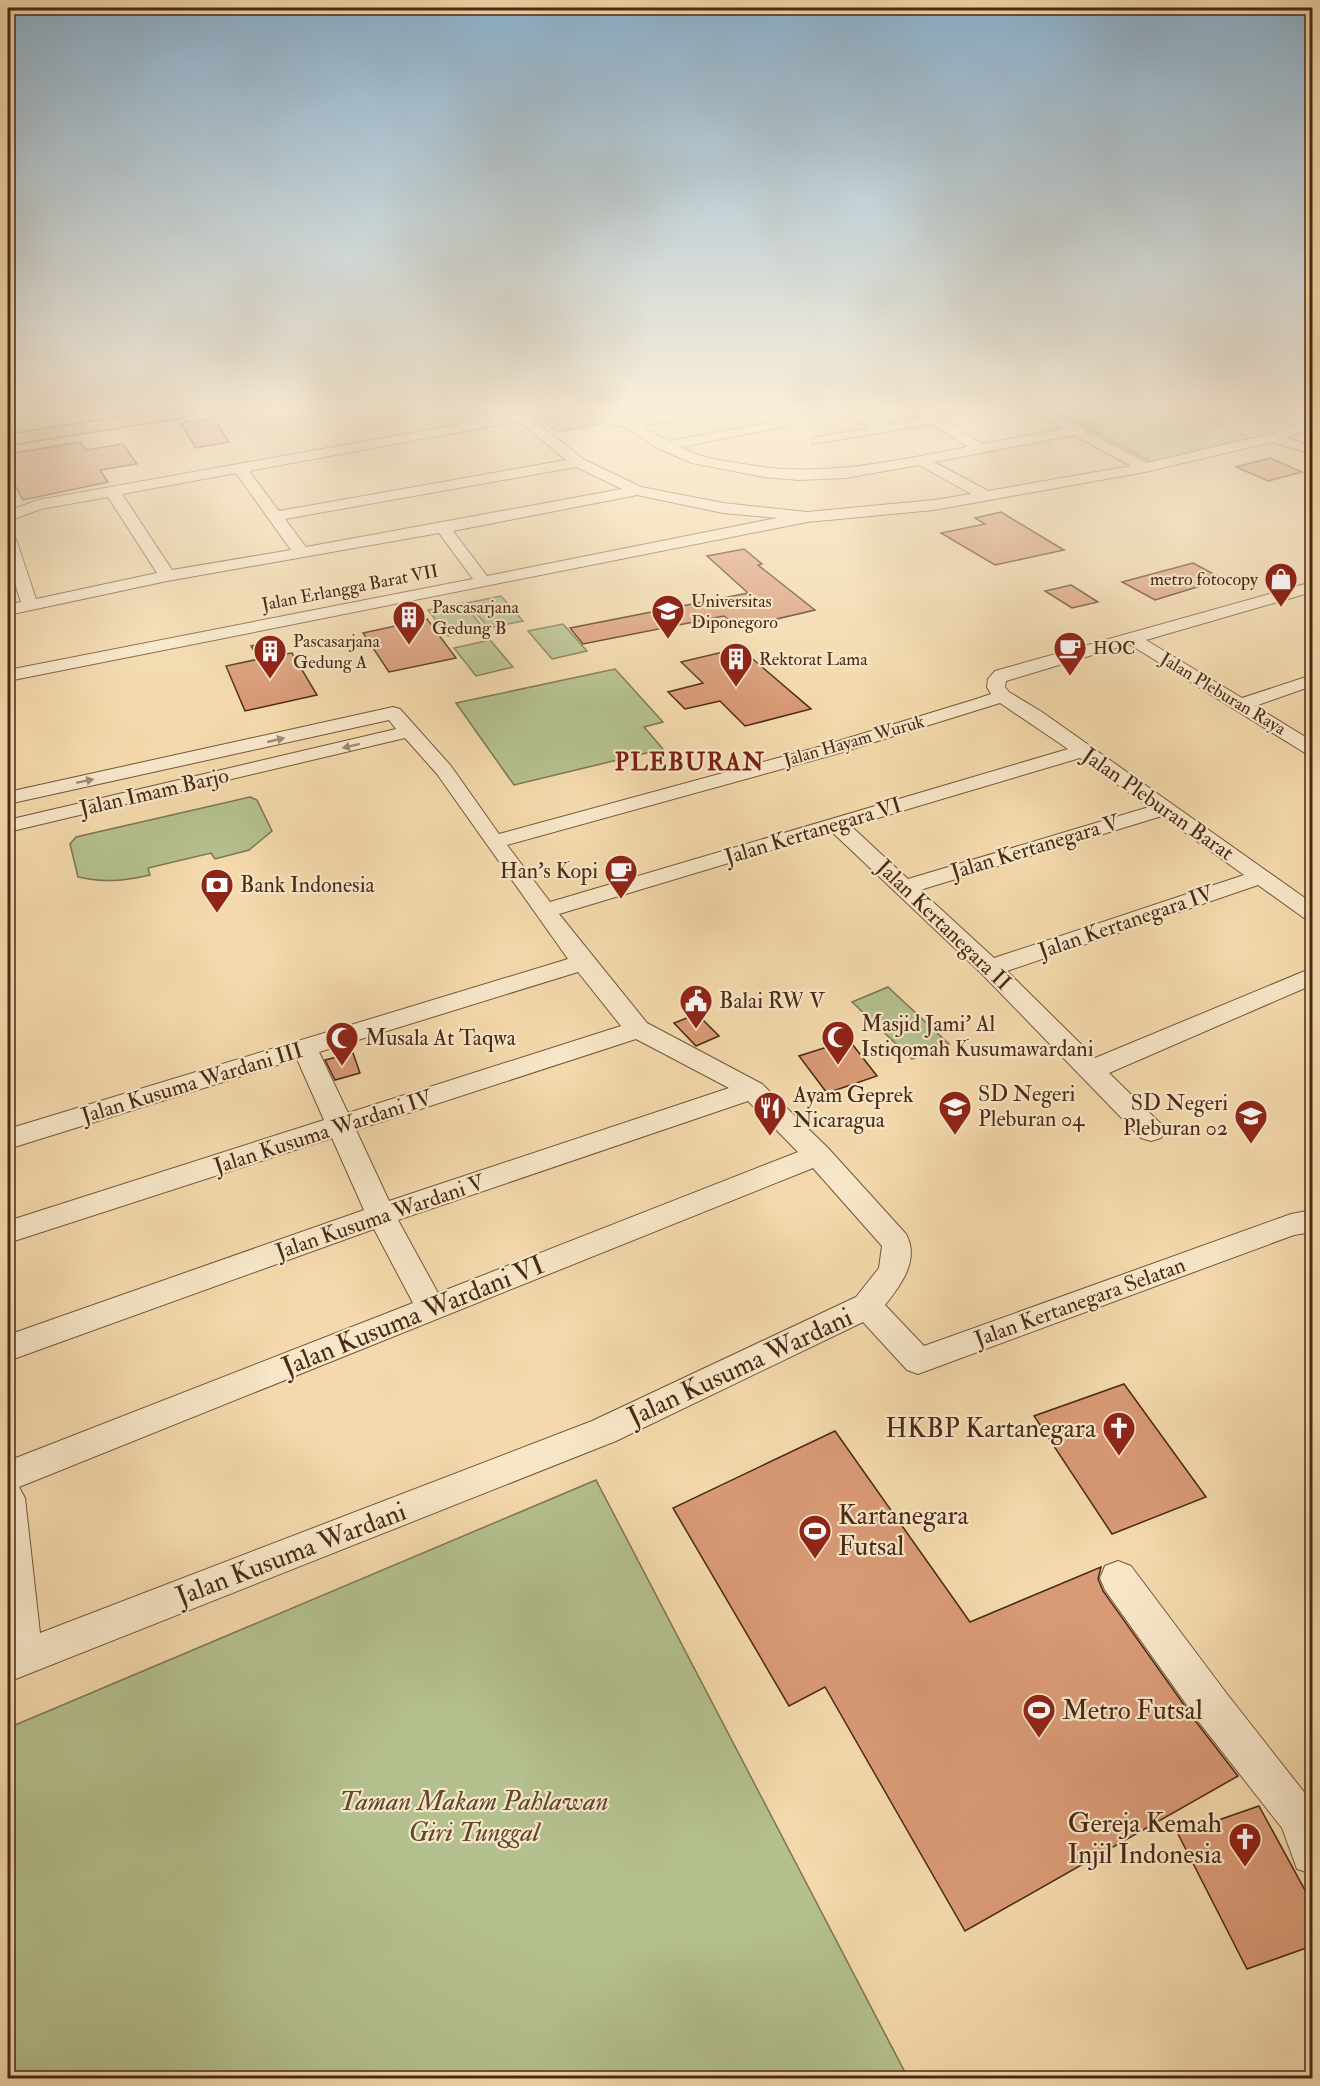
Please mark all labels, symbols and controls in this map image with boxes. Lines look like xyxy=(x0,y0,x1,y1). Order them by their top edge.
street label: Jalan Erlangga Barat VII xyxy=(259,560,440,617)
shop icon: metro fotocopy xyxy=(1263,561,1299,608)
place label: metro fotocopy xyxy=(1150,568,1259,591)
place label: Universitas Diponegoro xyxy=(691,590,778,634)
school or university icon: Universitas Diponegoro xyxy=(650,593,686,640)
place label: Pascasarjana Gedung B xyxy=(432,596,519,640)
building icon: Pascasarjana Gedung B xyxy=(391,599,427,646)
place label: Pascasarjana Gedung A xyxy=(293,630,380,674)
cafe icon: HOC xyxy=(1052,630,1088,677)
building icon: Pascasarjana Gedung A xyxy=(252,633,288,680)
place label: HOC xyxy=(1093,637,1135,660)
building icon: Rektorat Lama xyxy=(718,641,754,688)
street label: Jalan Pleburan Raya xyxy=(1155,647,1291,741)
place label: Rektorat Lama xyxy=(759,648,868,671)
street label: Jalan Hayam Wuruk xyxy=(780,710,927,772)
one-way arrow xyxy=(267,734,285,744)
one-way arrow xyxy=(341,741,360,751)
street label: Jalan Pleburan Barat xyxy=(1076,741,1239,867)
district label: PLEBURAN xyxy=(615,747,765,778)
street label: Jalan Imam Barjo xyxy=(76,761,231,823)
one-way arrow xyxy=(76,776,95,785)
street label: Jalan Kertanegara VI xyxy=(720,791,905,871)
street label: Jalan Kertanegara V xyxy=(946,808,1124,886)
cafe icon: Han's Kopi xyxy=(603,853,639,900)
street label: Jalan Kertanegara II xyxy=(870,853,1017,997)
place label: Han's Kopi xyxy=(500,857,598,886)
bank icon: Bank Indonesia xyxy=(199,867,235,914)
place label: Bank Indonesia xyxy=(240,871,375,899)
street label: Jalan Kertanegara IV xyxy=(1034,878,1219,965)
public building icon: Balai RW V xyxy=(678,983,714,1030)
place label: Balai RW V xyxy=(719,987,826,1015)
place label: Masjid Jami' Al Istiqomah Kusumawardani xyxy=(861,1010,1094,1063)
mosque icon: Masjid Jami' Al Istiqomah Kusumawardani xyxy=(820,1019,856,1066)
mosque icon: Musala At Taqwa xyxy=(324,1020,360,1067)
place label: Musala At Taqwa xyxy=(365,1024,517,1052)
street label: Jalan Kusuma Wardani III xyxy=(77,1036,306,1130)
place label: SD Negeri Pleburan 04 xyxy=(978,1080,1085,1133)
place label: Ayam Geprek Nicaragua xyxy=(792,1081,914,1134)
street label: Jalan Kusuma Wardani IV xyxy=(209,1083,437,1181)
school or university icon: SD Negeri Pleburan 04 xyxy=(937,1089,973,1136)
place label: SD Negeri Pleburan 02 xyxy=(1123,1089,1228,1142)
restaurant icon: Ayam Geprek Nicaragua xyxy=(752,1090,788,1137)
school or university icon: SD Negeri Pleburan 02 xyxy=(1233,1098,1269,1145)
street label: Jalan Kusuma Wardani V xyxy=(271,1168,489,1266)
street label: Jalan Kusuma Wardani VI xyxy=(276,1248,549,1384)
street label: Jalan Kertanegara Selatan xyxy=(970,1251,1189,1354)
street label: Jalan Kusuma Wardani xyxy=(622,1300,858,1434)
church icon: HKBP Kartanegara xyxy=(1101,1410,1137,1457)
place label: HKBP Kartanegara xyxy=(885,1412,1097,1445)
street label: Jalan Kusuma Wardani xyxy=(170,1495,411,1613)
place label: Kartanegara Futsal xyxy=(838,1499,970,1563)
sports icon: Kartanegara Futsal xyxy=(797,1513,833,1560)
sports icon: Metro Futsal xyxy=(1021,1692,1057,1739)
place label: Metro Futsal xyxy=(1062,1694,1203,1727)
park label: Taman Makam Pahlawan Giri Tunggal xyxy=(339,1785,609,1849)
place label: Gereja Kemah Injil Indonesia xyxy=(1067,1807,1223,1871)
church icon: Gereja Kemah Injil Indonesia xyxy=(1227,1821,1263,1868)

